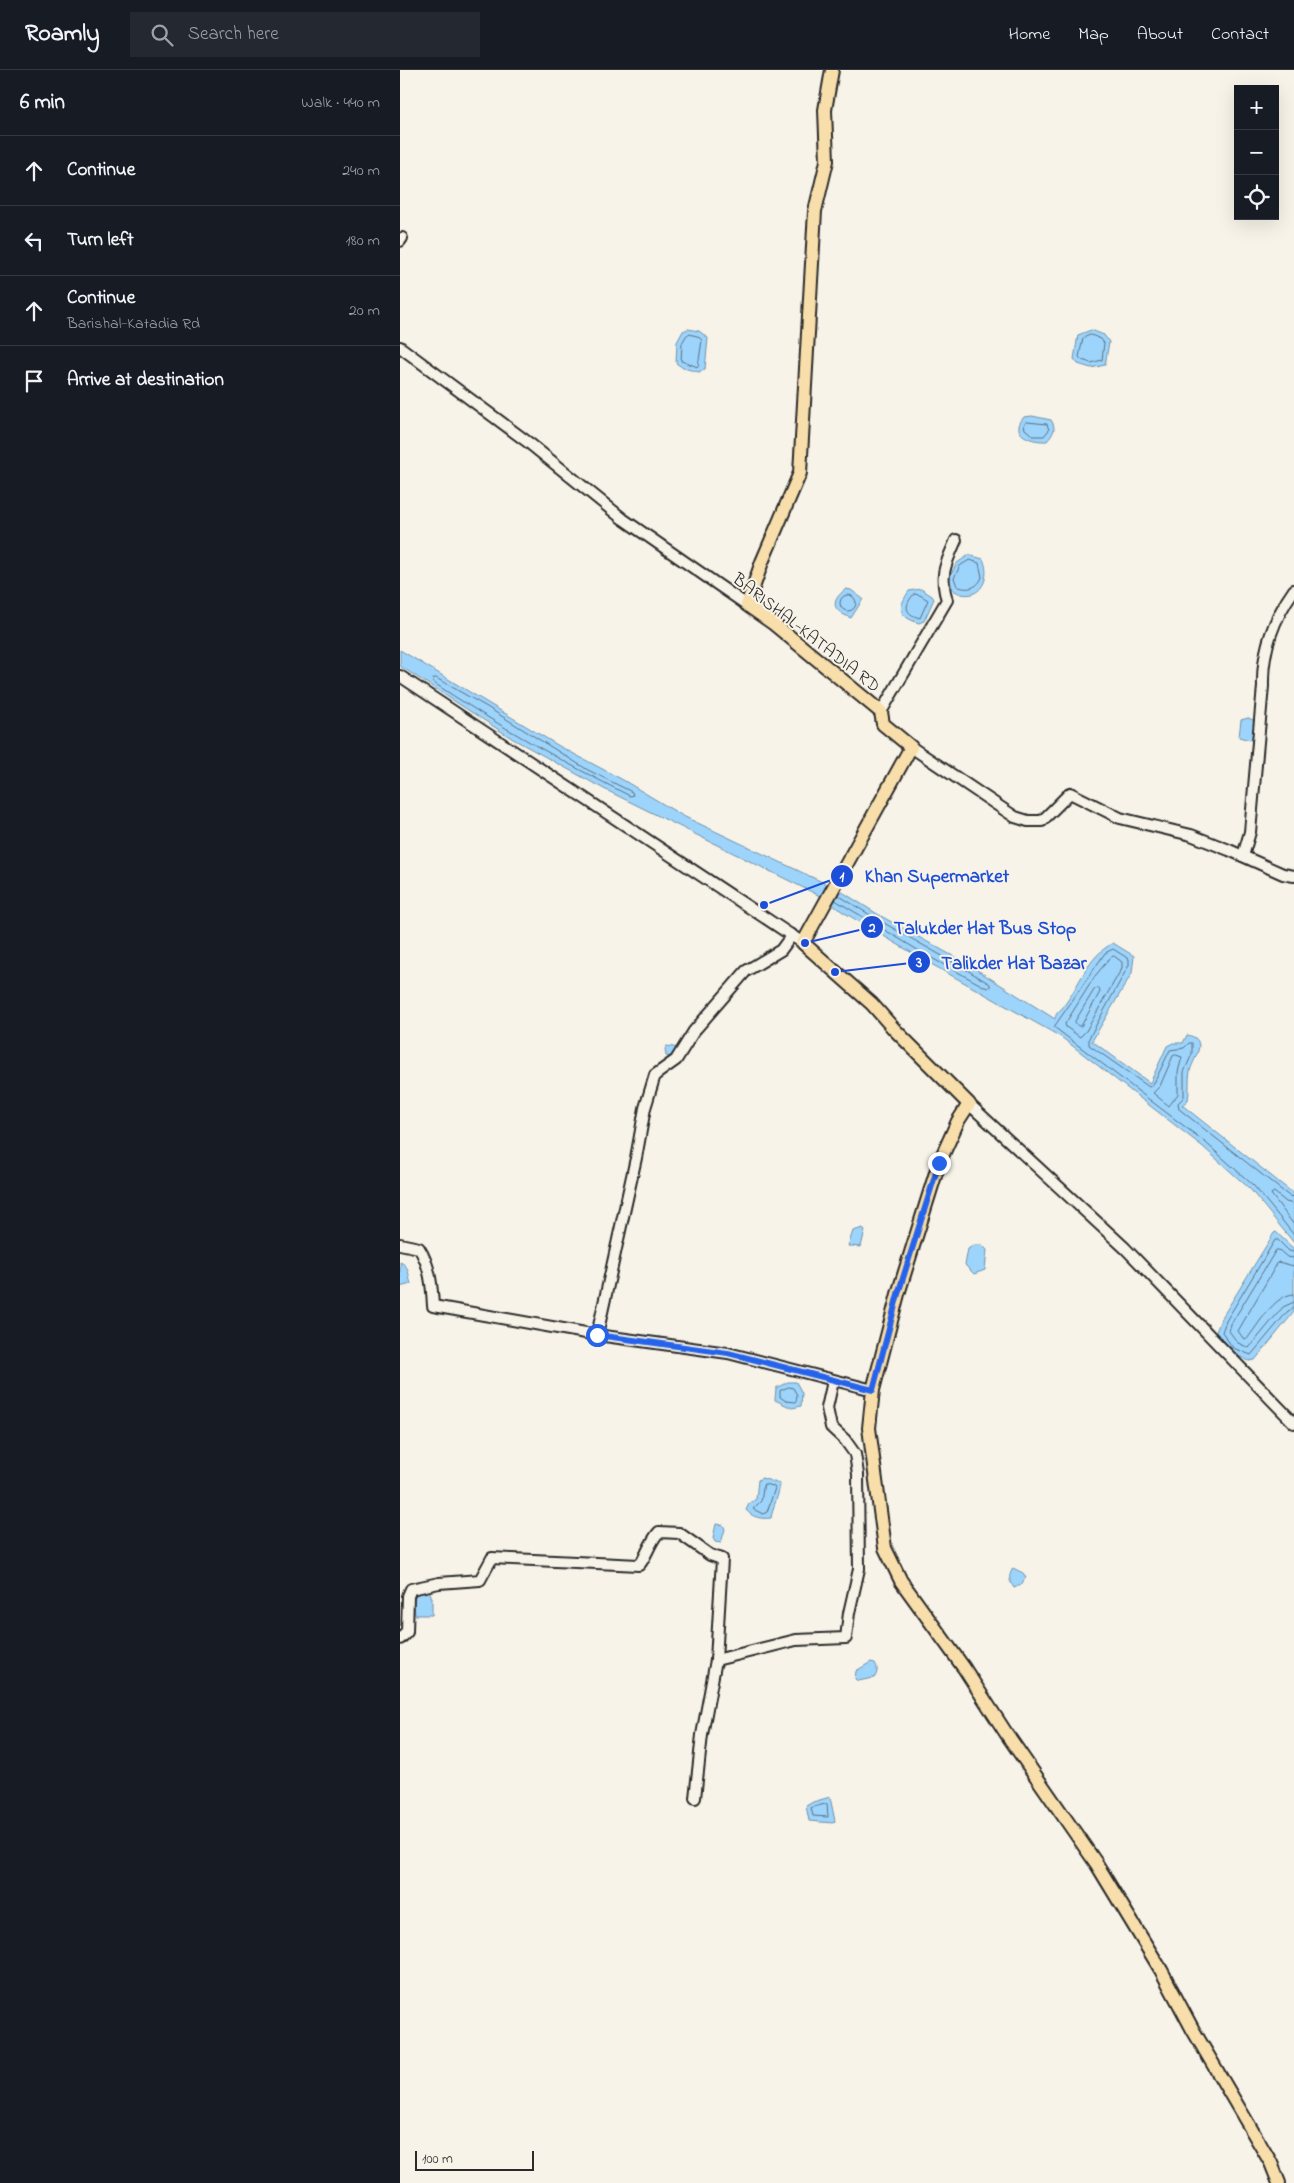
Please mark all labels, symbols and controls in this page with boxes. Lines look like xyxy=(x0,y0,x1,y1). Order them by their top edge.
search box xyxy=(130,12,480,57)
text: Roamly xyxy=(25,17,100,52)
icon: search xyxy=(148,21,176,49)
text: Search here xyxy=(188,21,279,48)
text: Home xyxy=(1009,22,1050,48)
text: Map xyxy=(1078,22,1109,48)
text: About xyxy=(1137,22,1183,48)
text: Contact xyxy=(1211,22,1269,48)
map controls xyxy=(1234,85,1279,220)
button: + xyxy=(1234,85,1279,130)
text: 6 min xyxy=(20,88,65,118)
text: Walk · 440 m xyxy=(301,91,380,115)
button: − xyxy=(1234,130,1279,175)
icon: ahead xyxy=(20,157,48,185)
text: Continue xyxy=(67,157,135,184)
text: 240 m xyxy=(342,159,380,183)
button: locate xyxy=(1234,175,1279,220)
icon: left xyxy=(20,227,48,255)
text: Turn left xyxy=(67,227,134,254)
text: 180 m xyxy=(346,229,380,253)
text: Continue xyxy=(67,285,135,312)
icon: ahead xyxy=(20,297,48,325)
text: 20 m xyxy=(349,299,380,323)
text: Barishal-Katadia Rd xyxy=(67,312,200,336)
icon: arrive xyxy=(20,367,48,395)
text: Arrive at destination xyxy=(67,367,224,394)
street label: BARISHAL-KATADIA RD xyxy=(726,567,885,700)
callout: Khan Supermarket xyxy=(829,859,1019,893)
text: Khan Supermarket xyxy=(865,864,1010,891)
text: 1 xyxy=(840,866,845,888)
callout: Talukder Hat Bus Stop xyxy=(859,910,1087,944)
text: Talukder Hat Bus Stop xyxy=(894,916,1076,943)
text: 2 xyxy=(867,917,876,939)
callout: Talikder Hat Bazar xyxy=(906,945,1097,979)
text: Talikder Hat Bazar xyxy=(941,951,1088,978)
text: 3 xyxy=(915,952,922,974)
route end xyxy=(928,1152,951,1175)
route start xyxy=(586,1324,609,1347)
scale bar xyxy=(415,2148,534,2171)
text: 100 m xyxy=(422,2149,453,2170)

